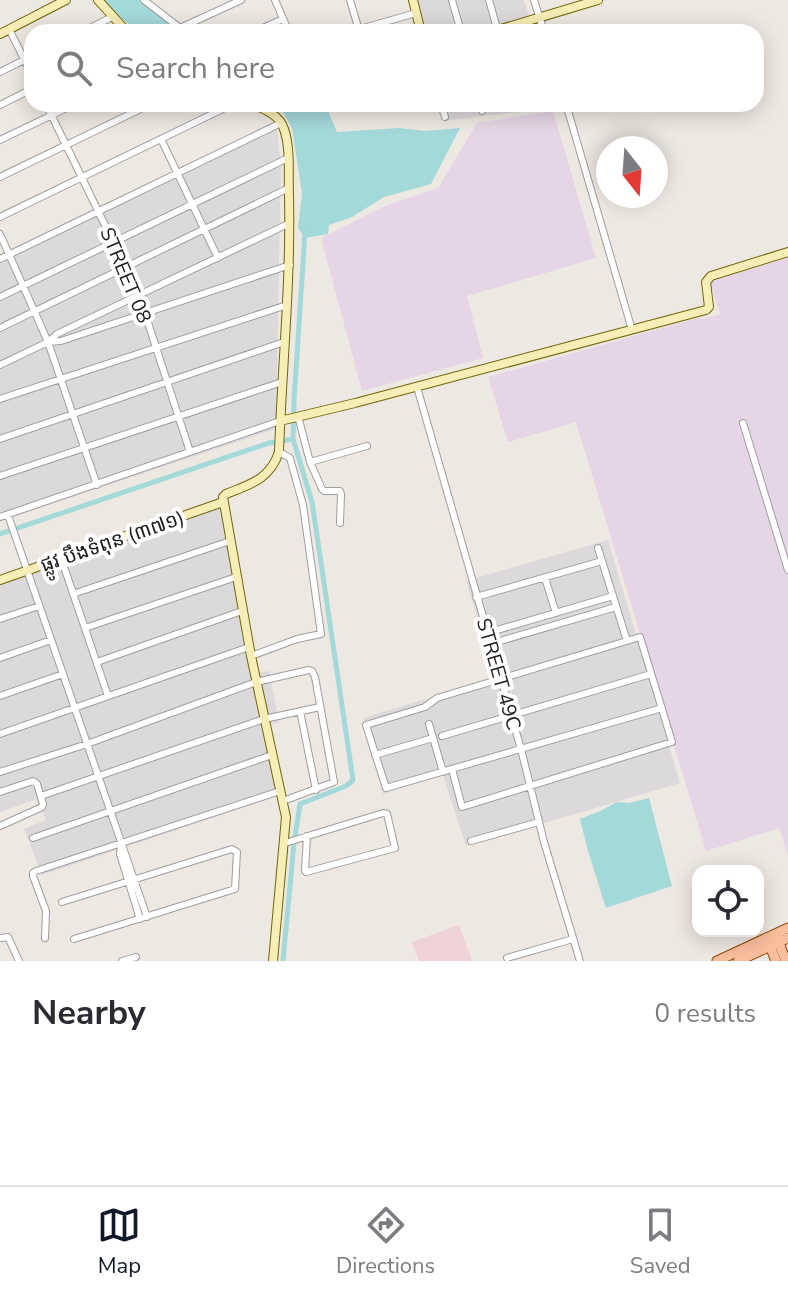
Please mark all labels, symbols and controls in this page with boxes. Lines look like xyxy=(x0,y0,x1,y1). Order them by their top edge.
search box xyxy=(24,24,764,112)
icon: search xyxy=(52,46,96,90)
text: Search here xyxy=(116,48,275,89)
north arrow xyxy=(596,136,668,208)
street label: STREET 08 xyxy=(93,223,158,327)
street label: ផ្លូវ បឹងទំពុន (៣៧១) xyxy=(37,504,189,583)
street label: STREET 49C xyxy=(470,615,527,733)
map controls xyxy=(692,865,764,937)
button: locate xyxy=(692,865,764,937)
text: Nearby xyxy=(32,990,146,1036)
text: 0 results xyxy=(655,996,756,1031)
tab: Map xyxy=(97,1203,141,1281)
tab: Directions xyxy=(336,1203,435,1281)
tab: Saved xyxy=(630,1203,691,1281)

